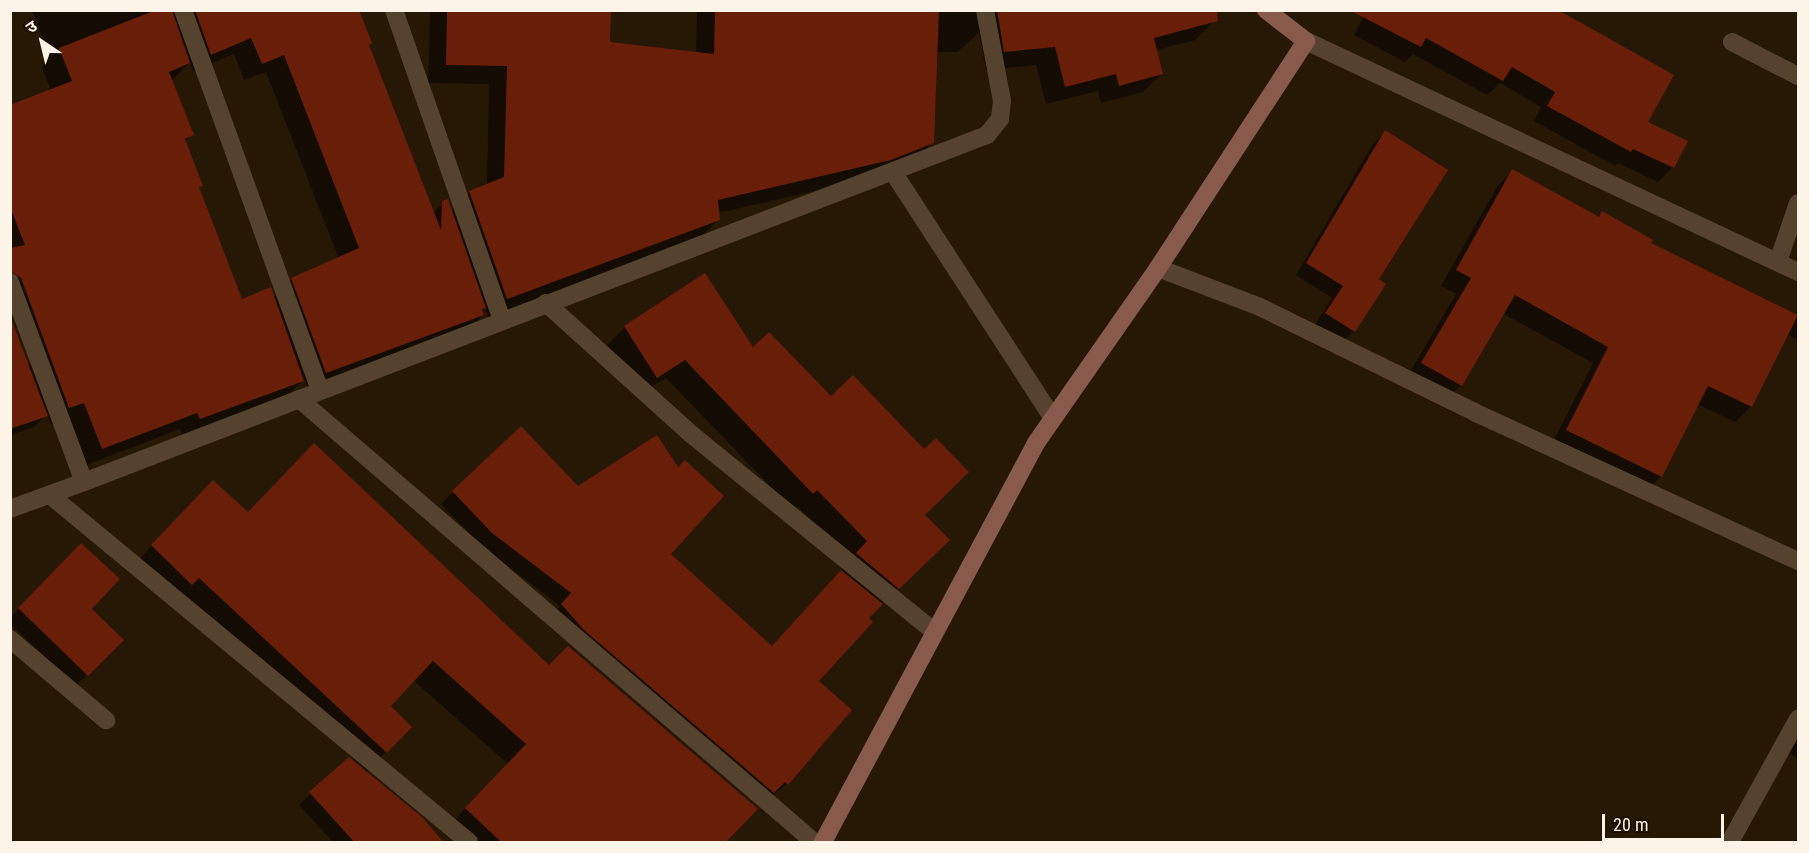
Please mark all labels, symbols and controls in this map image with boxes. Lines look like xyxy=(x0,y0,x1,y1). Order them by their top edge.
north arrow xyxy=(12,12,72,72)
text: उ xyxy=(22,16,41,37)
scale bar xyxy=(1605,802,1726,840)
text: 20 m xyxy=(1613,814,1648,835)

